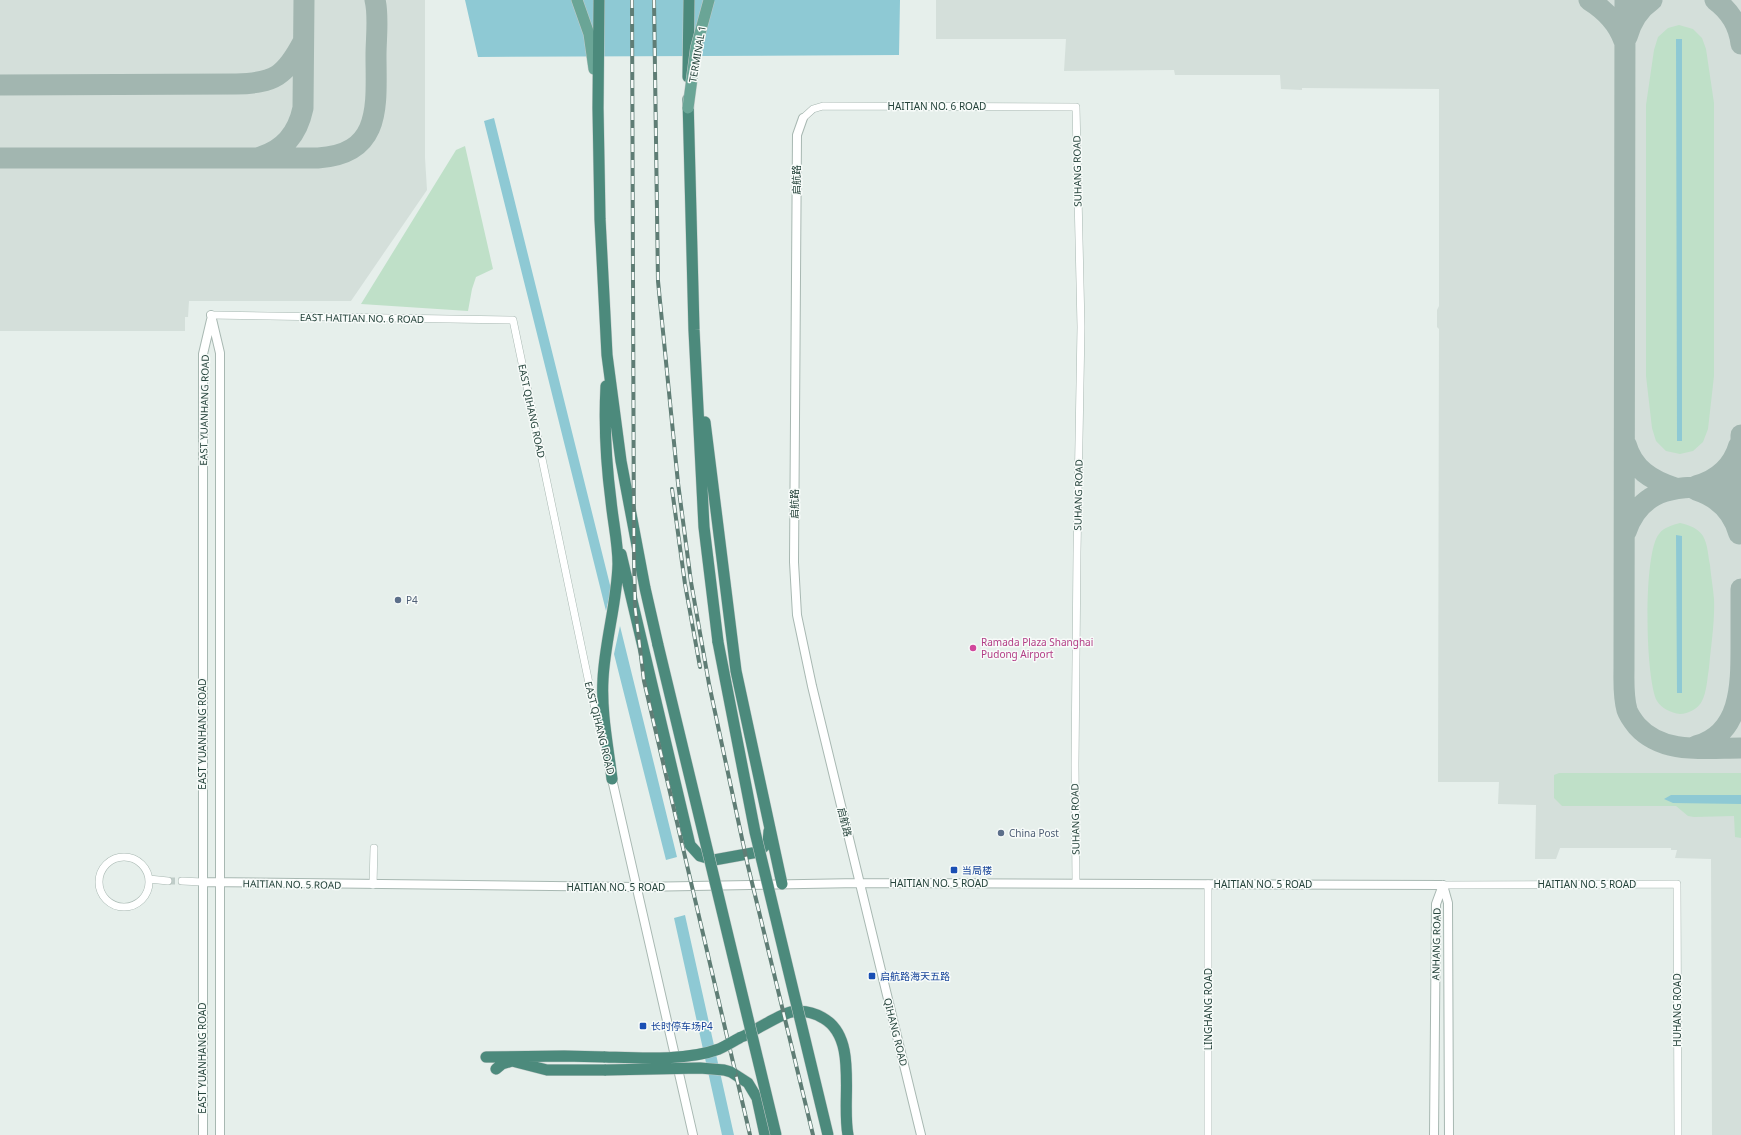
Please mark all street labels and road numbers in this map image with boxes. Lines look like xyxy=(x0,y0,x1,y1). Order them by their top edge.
street label: TERMINAL 1 xyxy=(685,25,709,83)
street label: HAITIAN NO. 6 ROAD xyxy=(888,99,986,113)
street label: SUHANG ROAD xyxy=(1069,135,1085,207)
street label: 启航路 xyxy=(789,165,803,195)
street label: EAST HAITIAN NO. 6 ROAD xyxy=(300,310,424,326)
street label: EAST YUANHANG ROAD xyxy=(196,354,212,466)
street label: EAST QIHANG ROAD xyxy=(515,363,549,459)
street label: SUHANG ROAD xyxy=(1070,459,1086,531)
street label: 启航路 xyxy=(787,489,801,519)
street label: EAST YUANHANG ROAD xyxy=(195,678,209,790)
street label: EAST QIHANG ROAD xyxy=(582,680,618,776)
street label: SUHANG ROAD xyxy=(1067,783,1083,855)
street label: 启航路 xyxy=(835,806,855,838)
street label: HAITIAN NO. 5 ROAD xyxy=(242,876,342,892)
street label: HAITIAN NO. 5 ROAD xyxy=(890,876,988,890)
street label: HAITIAN NO. 5 ROAD xyxy=(1214,877,1312,891)
street label: HAITIAN NO. 5 ROAD xyxy=(1538,877,1636,891)
street label: HAITIAN NO. 5 ROAD xyxy=(567,880,665,894)
street label: ANHANG ROAD xyxy=(1428,907,1444,981)
street label: LINGHANG ROAD xyxy=(1201,968,1215,1050)
street label: HUHANG ROAD xyxy=(1670,973,1684,1047)
street label: QIHANG ROAD xyxy=(881,996,911,1068)
street label: EAST YUANHANG ROAD xyxy=(195,1002,209,1114)

